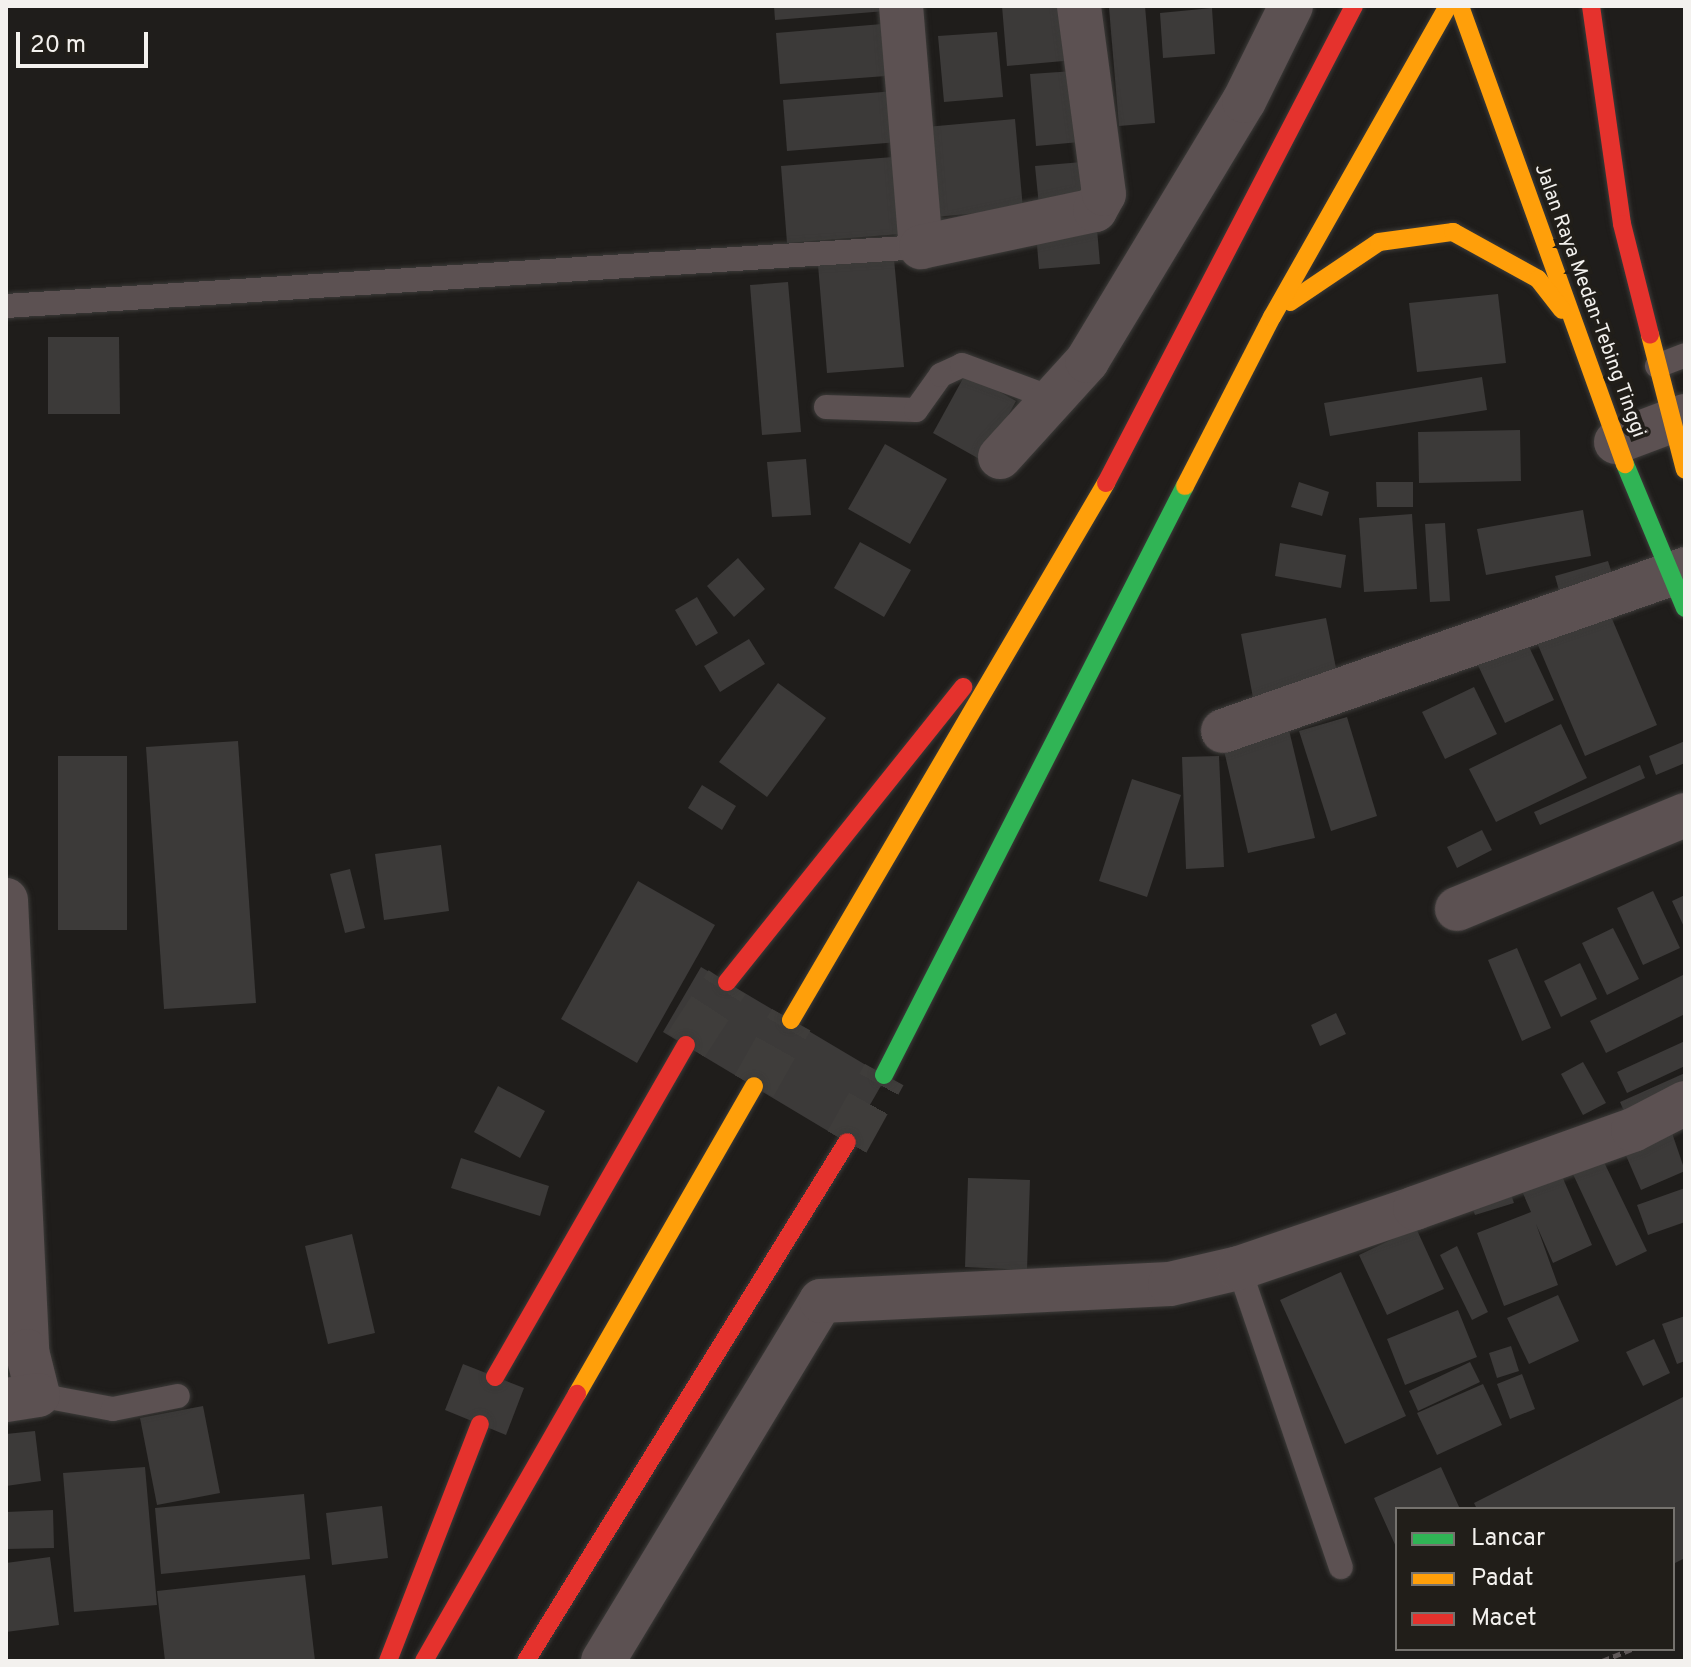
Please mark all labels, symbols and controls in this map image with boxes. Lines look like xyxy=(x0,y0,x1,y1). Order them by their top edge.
scale bar xyxy=(20,16,152,66)
text: 20 m xyxy=(30,31,86,61)
street label: Jalan Raya Medan-Tebing Tinggi xyxy=(1528,161,1650,441)
legend xyxy=(1395,1507,1675,1651)
text: Lancar xyxy=(1471,1524,1545,1554)
text: Padat xyxy=(1471,1564,1533,1594)
text: Macet xyxy=(1471,1604,1537,1634)

